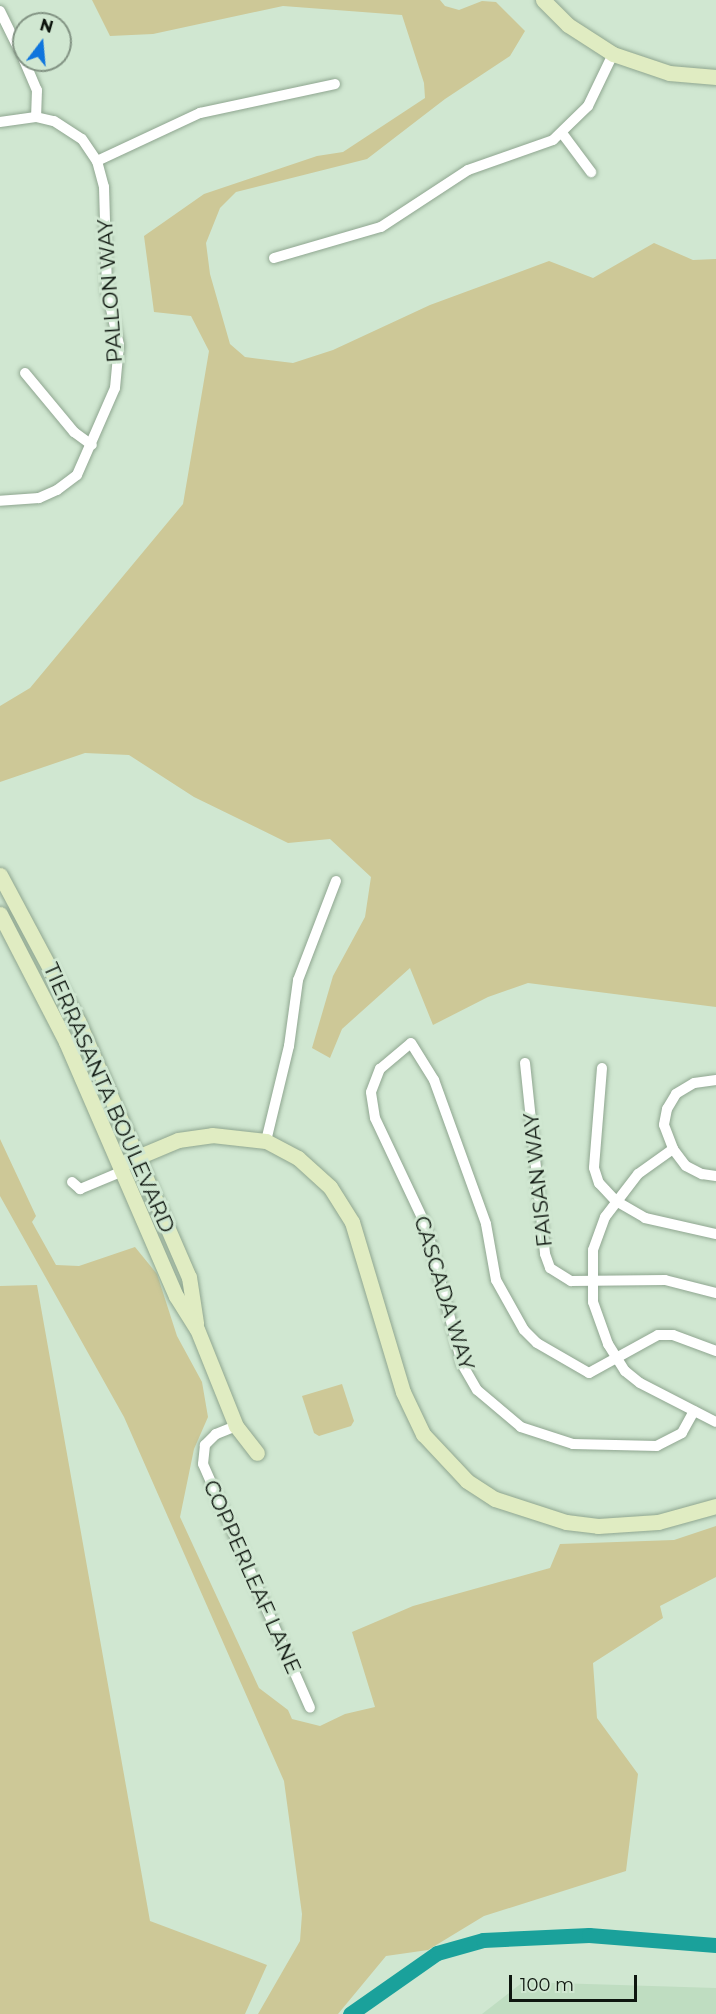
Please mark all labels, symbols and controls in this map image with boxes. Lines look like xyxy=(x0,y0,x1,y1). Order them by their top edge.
north arrow xyxy=(12,12,72,72)
text: N xyxy=(38,15,55,37)
street label: PALLON WAY xyxy=(92,218,128,364)
street label: TIERRASANTA BOULEVARD xyxy=(38,959,180,1237)
street label: FAISAN WAY xyxy=(518,1112,558,1248)
street label: CASCADA WAY xyxy=(409,1213,479,1373)
street label: COPPERLEAF LANE xyxy=(198,1476,306,1678)
scale bar xyxy=(512,1963,640,2001)
text: 100 m xyxy=(520,1974,574,1996)

